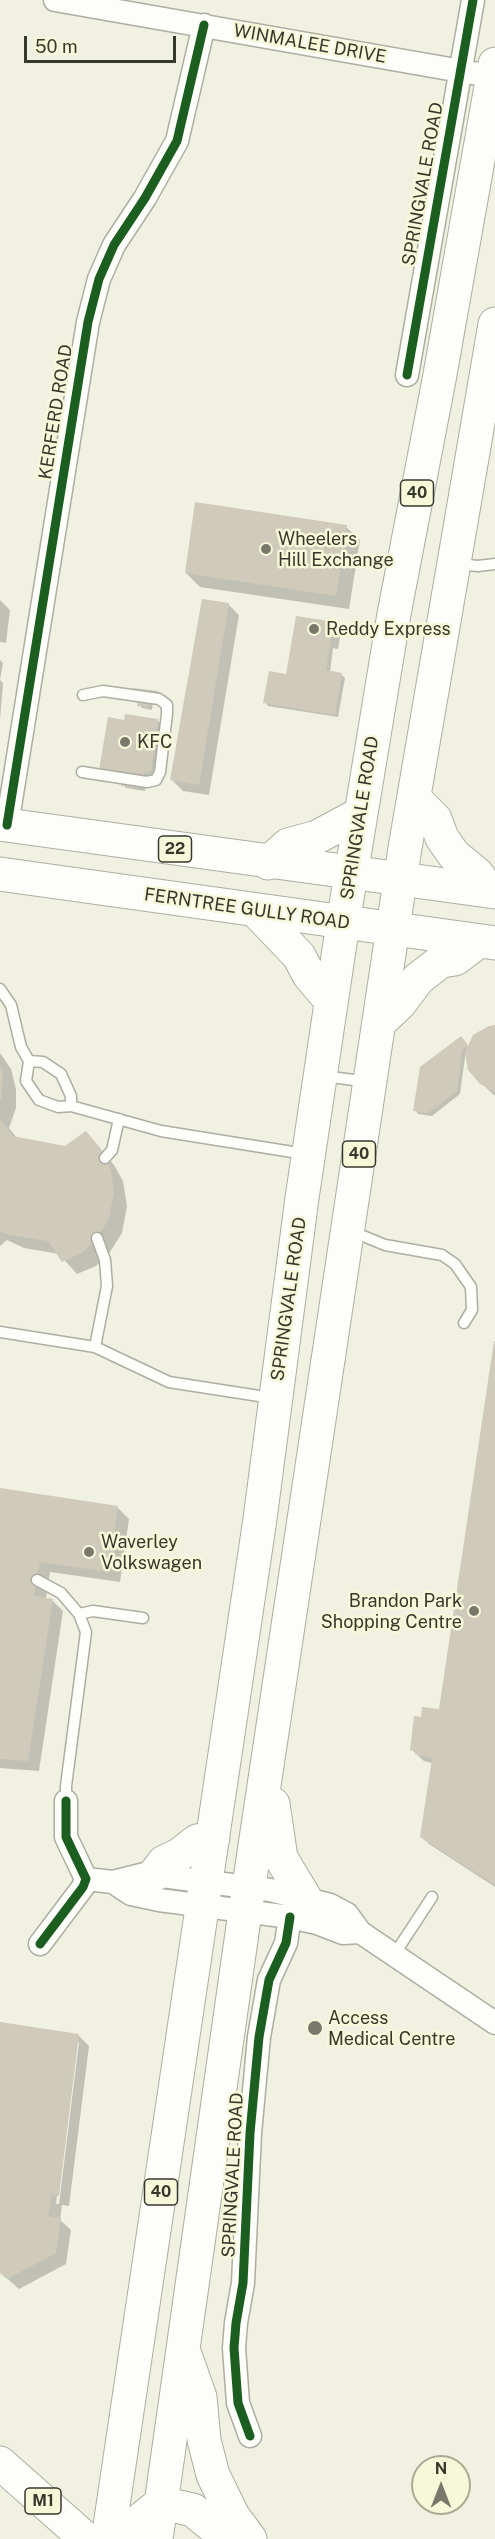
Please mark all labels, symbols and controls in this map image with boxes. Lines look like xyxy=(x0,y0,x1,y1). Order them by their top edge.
street label: WINMALEE DRIVE xyxy=(232,20,388,68)
scale bar xyxy=(27,24,178,62)
text: 50 m xyxy=(35,36,78,57)
street label: SPRINGVALE ROAD xyxy=(398,101,448,267)
street label: KERFERD ROAD xyxy=(35,343,77,481)
road number: 40 xyxy=(400,480,434,506)
place label: Wheelers Hill Exchange xyxy=(278,528,394,570)
marker: Wheelers Hill Exchange xyxy=(259,542,273,556)
place label: Reddy Express xyxy=(326,618,451,640)
marker: Reddy Express xyxy=(307,622,321,636)
place label: KFC xyxy=(137,731,172,753)
marker: KFC xyxy=(118,735,132,749)
street label: SPRINGVALE ROAD xyxy=(336,735,384,901)
road number: 22 xyxy=(158,836,192,862)
street label: FERNTREE GULLY ROAD xyxy=(143,884,351,934)
road number: 40 xyxy=(342,1141,376,1167)
street label: SPRINGVALE ROAD xyxy=(267,1216,311,1382)
place label: Waverley Volkswagen xyxy=(101,1531,202,1574)
marker: Waverley Volkswagen xyxy=(82,1545,96,1559)
place label: Brandon Park Shopping Centre xyxy=(321,1590,462,1632)
marker: Brandon Park Shopping Centre xyxy=(467,1604,481,1618)
place label: Access Medical Centre xyxy=(328,2007,455,2050)
marker: Access Medical Centre xyxy=(306,2019,324,2037)
street label: SPRINGVALE ROAD xyxy=(218,2092,248,2258)
road number: 40 xyxy=(144,2179,178,2205)
north arrow xyxy=(411,2455,471,2515)
text: N xyxy=(435,2459,447,2478)
road number: M1 xyxy=(25,2488,61,2514)

